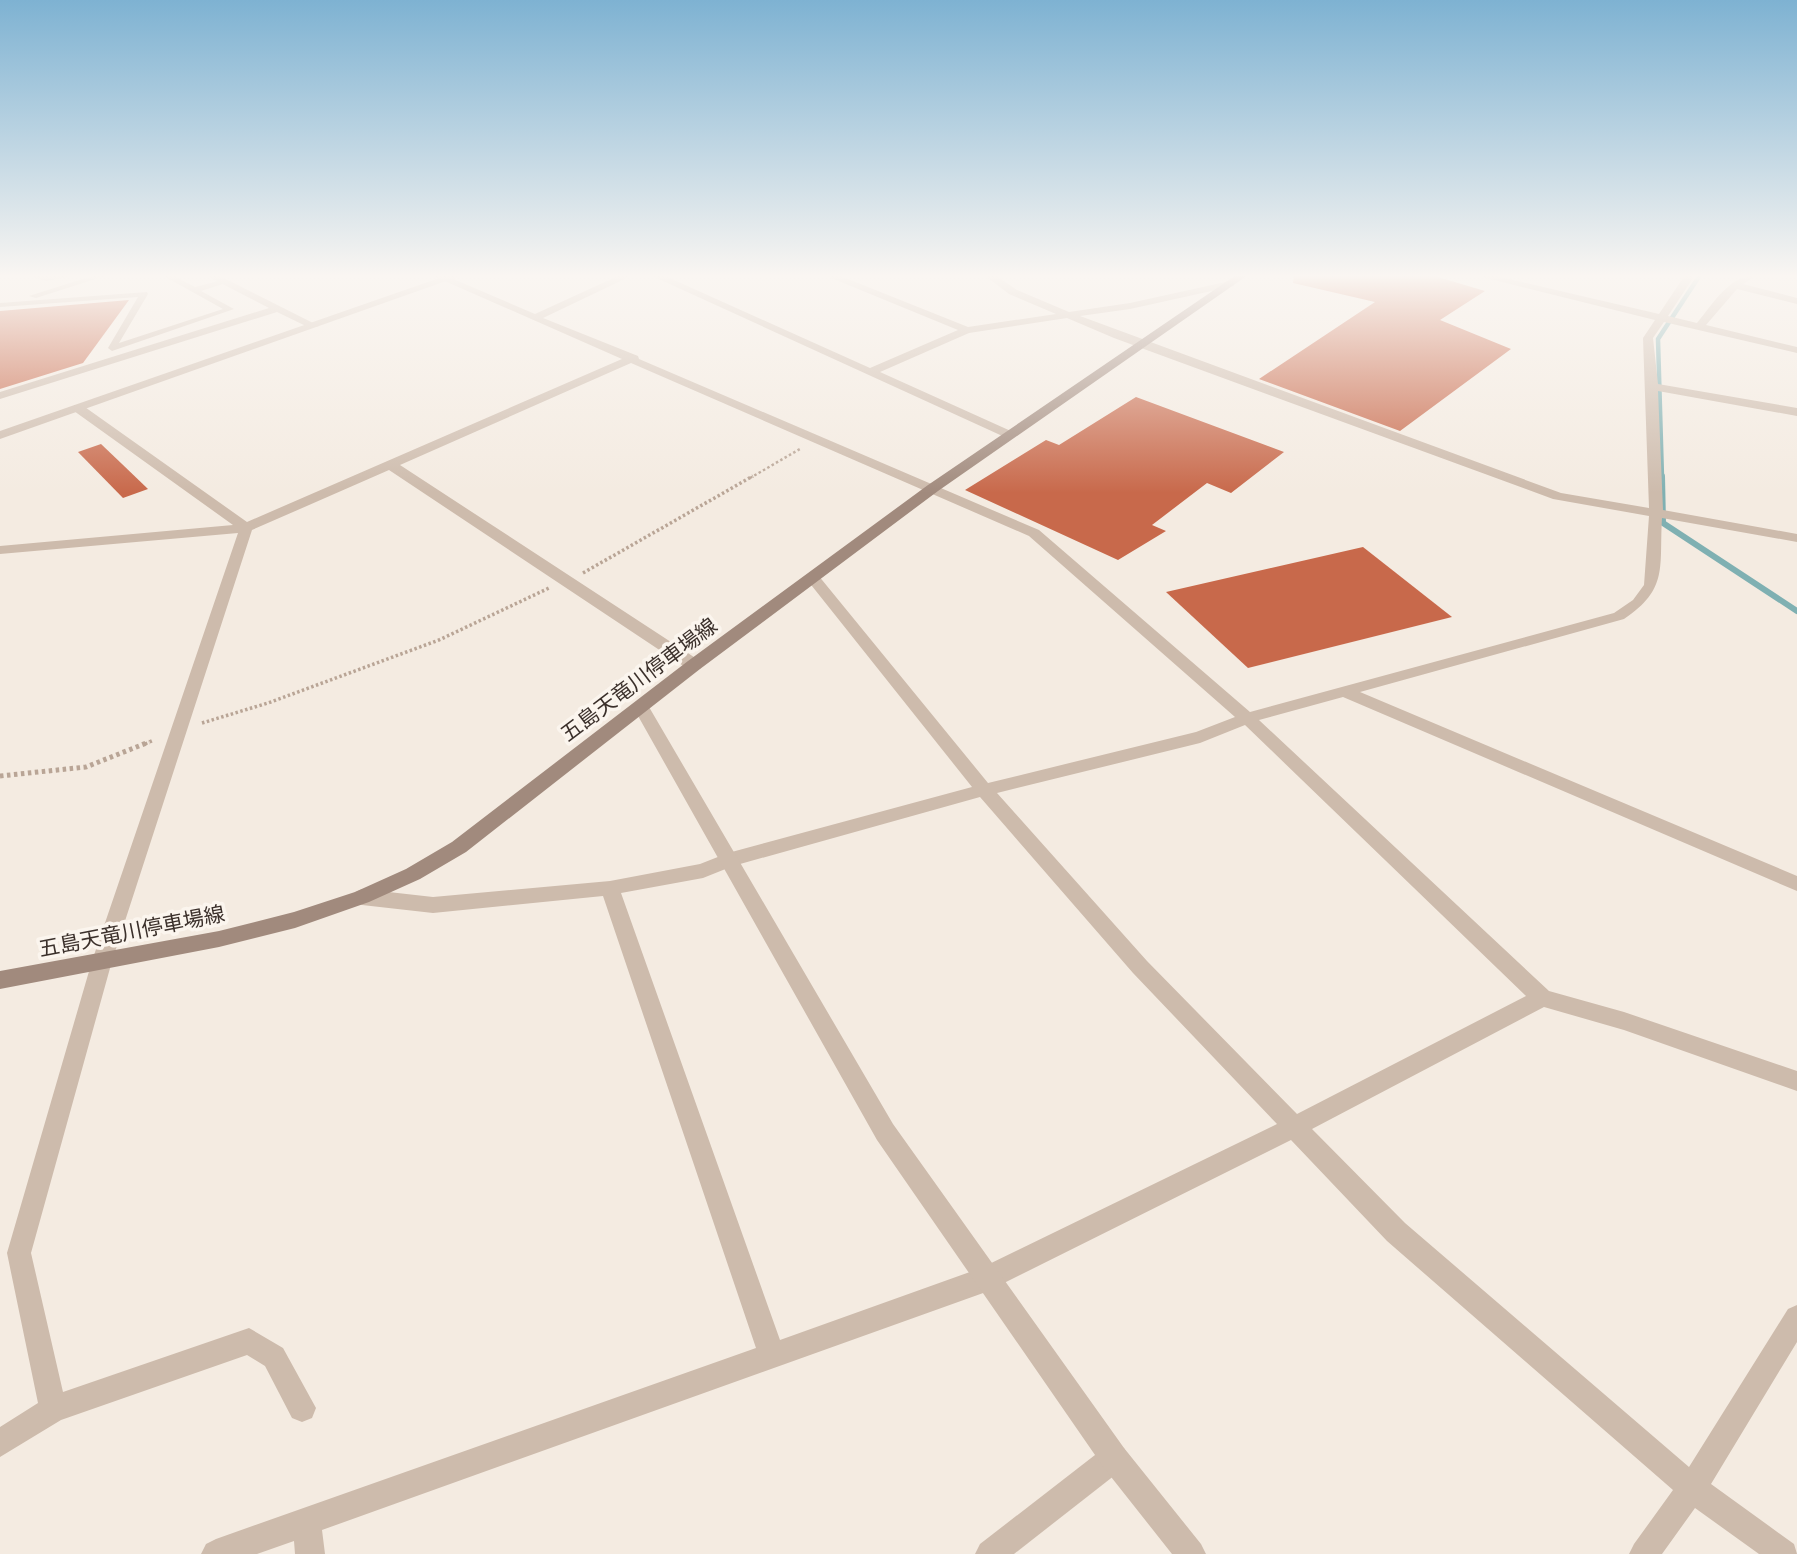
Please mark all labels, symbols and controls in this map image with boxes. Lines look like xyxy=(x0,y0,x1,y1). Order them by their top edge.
street label: 五島天竜川停車場線 xyxy=(556,613,724,749)
street label: 五島天竜川停車場線 xyxy=(37,902,227,964)

